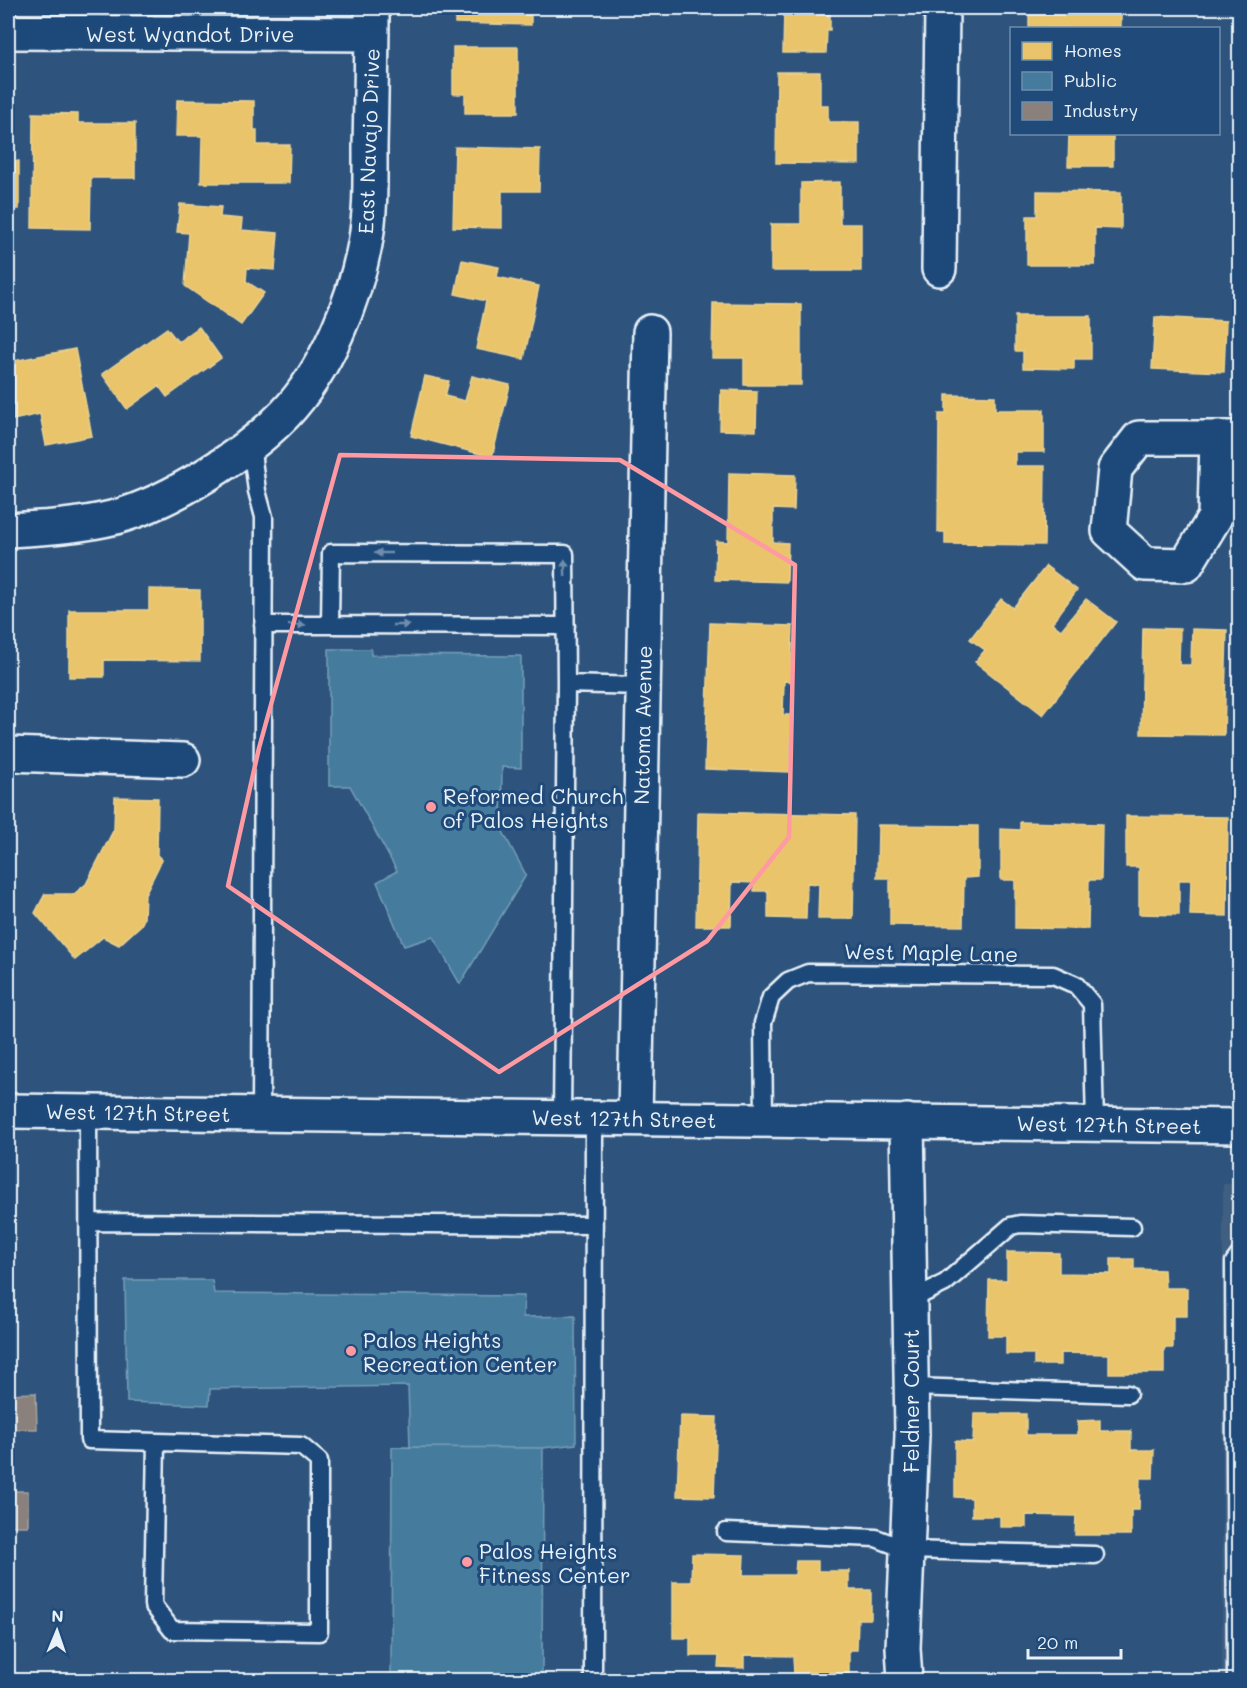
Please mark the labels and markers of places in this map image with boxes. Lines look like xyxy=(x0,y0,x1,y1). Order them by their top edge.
place label: Reformed Church of Palos Heights xyxy=(443,782,623,833)
marker: Reformed Church of Palos Heights xyxy=(424,800,438,814)
place label: Palos Heights Recreation Center xyxy=(363,1326,557,1377)
marker: Palos Heights Recreation Center xyxy=(344,1344,358,1358)
place label: Palos Heights Fitness Center xyxy=(479,1537,631,1588)
marker: Palos Heights Fitness Center xyxy=(460,1555,474,1569)

